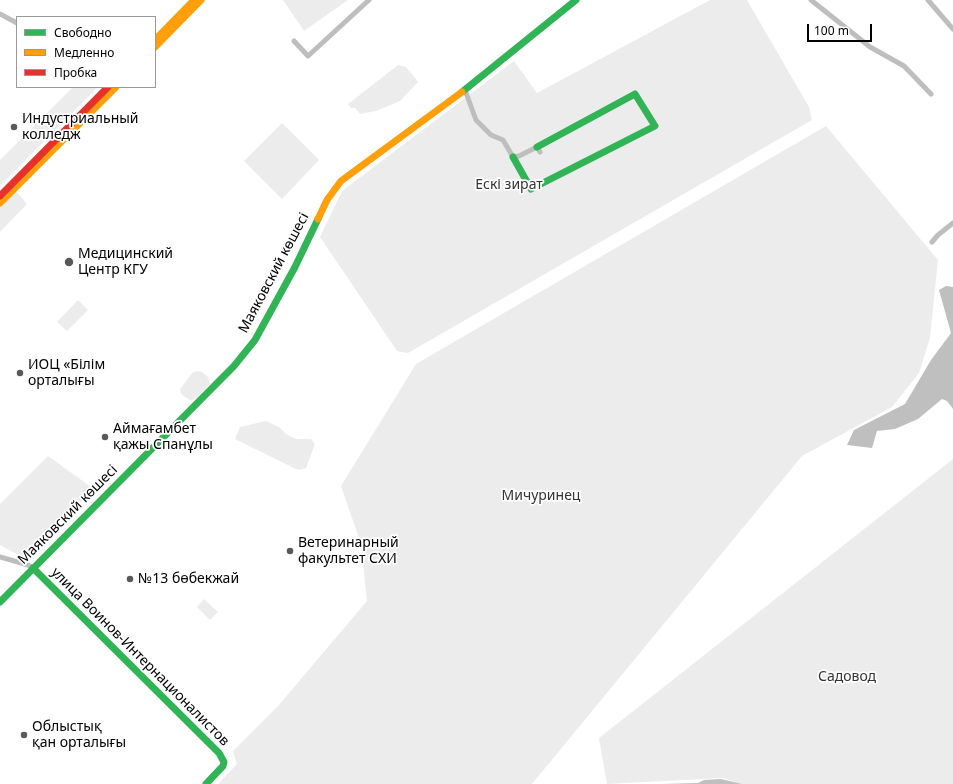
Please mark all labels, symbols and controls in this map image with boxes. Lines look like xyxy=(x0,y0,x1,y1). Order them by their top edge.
legend xyxy=(16,16,156,88)
scale bar xyxy=(809,16,874,42)
text: 100 m xyxy=(814,22,849,39)
text: Свободно xyxy=(54,24,112,41)
text: Медленно xyxy=(54,44,114,61)
text: Пробка xyxy=(54,64,97,81)
place label: Индустриальный колледж xyxy=(22,111,139,144)
marker: Индустриальный колледж xyxy=(9,122,19,132)
park label: Ескі зират xyxy=(475,177,543,193)
street label: Маяковский көшесі xyxy=(235,210,313,336)
place label: Медицинский Центр КГУ xyxy=(78,246,173,278)
marker: Медицинский Центр КГУ xyxy=(63,256,75,268)
place label: ИОЦ «Білім орталығы xyxy=(28,357,105,390)
marker: ИОЦ «Білім орталығы xyxy=(15,368,25,378)
place label: Аймағамбет қажы Спанұлы xyxy=(113,421,213,454)
marker: Аймағамбет қажы Спанұлы xyxy=(100,432,110,442)
street label: Маяковский көшесі xyxy=(15,462,121,568)
park label: Мичуринец xyxy=(502,488,580,504)
place label: Ветеринарный факультет СХИ xyxy=(298,535,399,568)
marker: Ветеринарный факультет СХИ xyxy=(285,546,295,556)
street label: улица Воинов-Интернационалистов xyxy=(47,564,233,750)
place label: №13 бөбекжай xyxy=(138,571,239,587)
marker: №13 бөбекжай xyxy=(125,574,135,584)
park label: Садовод xyxy=(818,669,876,685)
place label: Облыстық қан орталығы xyxy=(32,719,126,752)
marker: Облыстық қан орталығы xyxy=(19,730,29,740)

